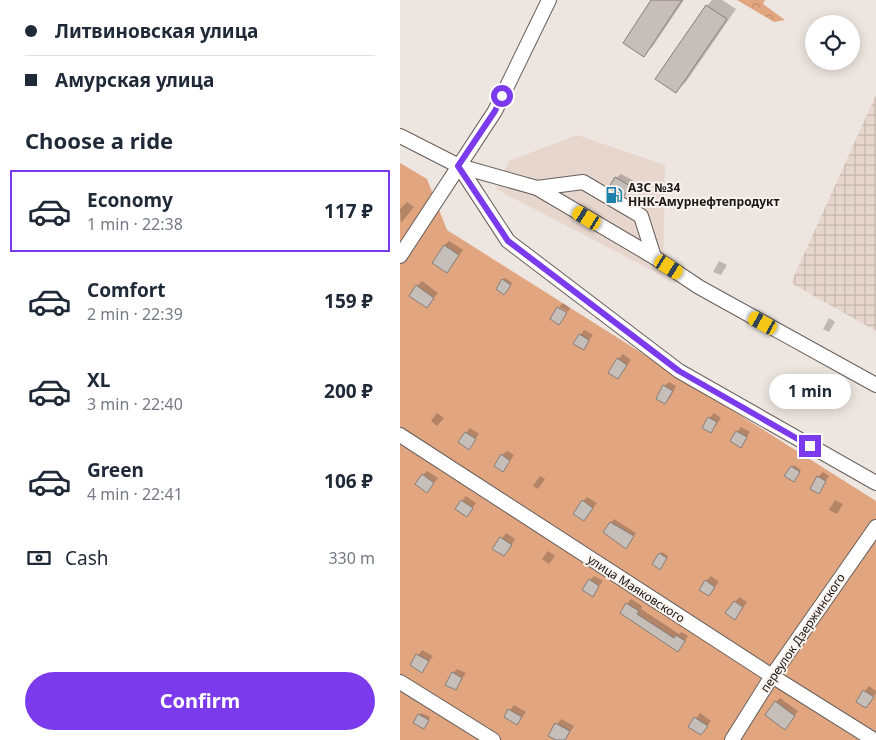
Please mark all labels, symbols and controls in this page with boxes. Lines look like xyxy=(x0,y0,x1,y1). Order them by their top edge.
map controls xyxy=(805,15,860,70)
button: locate xyxy=(805,15,860,70)
text: Литвиновская улица xyxy=(55,18,258,44)
text: Амурская улица xyxy=(55,67,214,93)
route start xyxy=(491,85,513,107)
text: Choose a ride xyxy=(25,125,173,155)
place label: АЗС №34 ННК-Амурнефтепродукт xyxy=(628,179,779,210)
fuel station icon: АЗС №34 ННК-Амурнефтепродукт xyxy=(604,185,624,205)
text: Economy xyxy=(87,187,173,213)
icon: car xyxy=(27,189,72,234)
text: 117 ₽ xyxy=(324,198,373,224)
car xyxy=(570,204,603,232)
text: 1 min · 22:38 xyxy=(87,213,183,235)
car xyxy=(652,253,685,281)
text: Comfort xyxy=(87,277,166,303)
icon: car xyxy=(27,279,72,324)
text: 159 ₽ xyxy=(324,288,373,314)
text: 2 min · 22:39 xyxy=(87,303,183,325)
car xyxy=(746,309,779,337)
text: XL xyxy=(87,367,110,393)
icon: car xyxy=(27,369,72,414)
callout: 1 min xyxy=(769,374,851,408)
text: 200 ₽ xyxy=(324,378,373,404)
text: 1 min xyxy=(788,380,832,402)
text: 3 min · 22:40 xyxy=(87,393,183,415)
route end xyxy=(799,435,821,457)
text: Green xyxy=(87,457,144,483)
icon: car xyxy=(27,459,72,504)
text: 106 ₽ xyxy=(324,468,373,494)
text: 4 min · 22:41 xyxy=(87,483,183,505)
icon: cash xyxy=(25,544,53,572)
text: Cash xyxy=(65,545,109,571)
text: 330 m xyxy=(328,547,375,569)
street label: улица Маяковского xyxy=(584,551,688,627)
street label: переулок Дзержинского xyxy=(756,570,849,696)
button: Confirm xyxy=(25,672,375,730)

